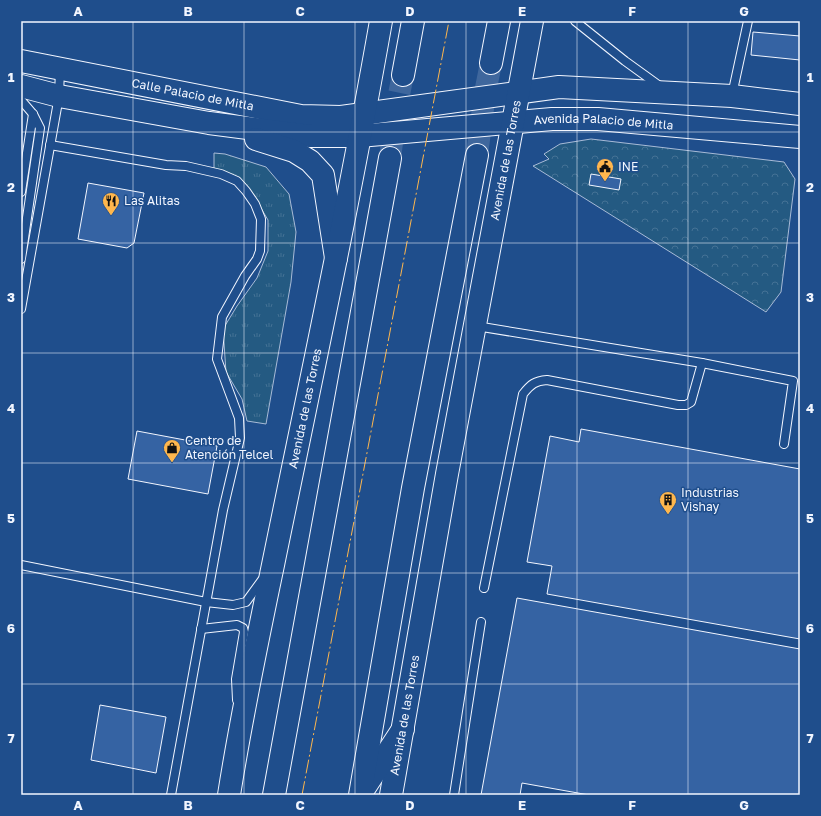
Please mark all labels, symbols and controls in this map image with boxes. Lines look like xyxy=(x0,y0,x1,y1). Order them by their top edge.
text: A xyxy=(73,3,83,19)
text: B xyxy=(183,3,193,19)
text: C xyxy=(295,3,305,19)
text: D xyxy=(405,3,415,19)
text: E xyxy=(518,3,526,19)
text: F xyxy=(628,3,636,19)
text: G xyxy=(739,3,749,19)
text: 1 xyxy=(8,69,15,85)
text: 1 xyxy=(807,69,814,85)
street label: Calle Palacio de Mitla xyxy=(131,75,255,114)
street label: Avenida de las Torres xyxy=(487,99,524,222)
street label: Avenida Palacio de Mitla xyxy=(533,111,674,133)
public building icon: INE xyxy=(595,157,615,182)
place label: INE xyxy=(618,159,638,174)
text: 2 xyxy=(7,179,15,195)
text: 2 xyxy=(806,179,814,195)
restaurant icon: Las Alitas xyxy=(101,191,121,216)
place label: Las Alitas xyxy=(124,193,180,208)
text: 3 xyxy=(7,289,15,305)
text: 3 xyxy=(806,289,814,305)
street label: Avenida de las Torres xyxy=(285,347,324,470)
text: 4 xyxy=(7,400,15,416)
text: 4 xyxy=(806,400,814,416)
place label: Centro de Atención Telcel xyxy=(185,433,274,462)
shop icon: Centro de Atención Telcel xyxy=(162,438,182,463)
place label: Industrias Vishay xyxy=(681,485,739,514)
building icon: Industrias Vishay xyxy=(658,490,678,515)
text: 5 xyxy=(7,510,15,526)
text: 5 xyxy=(806,510,814,526)
text: 6 xyxy=(7,620,15,636)
text: 6 xyxy=(806,620,814,636)
street label: Avenida de las Torres xyxy=(387,654,422,777)
text: 7 xyxy=(7,730,15,746)
text: 7 xyxy=(806,730,814,746)
text: A xyxy=(73,797,83,813)
text: B xyxy=(183,797,193,813)
text: C xyxy=(295,797,305,813)
text: D xyxy=(405,797,415,813)
text: E xyxy=(518,797,526,813)
text: F xyxy=(628,797,636,813)
text: G xyxy=(739,797,749,813)

